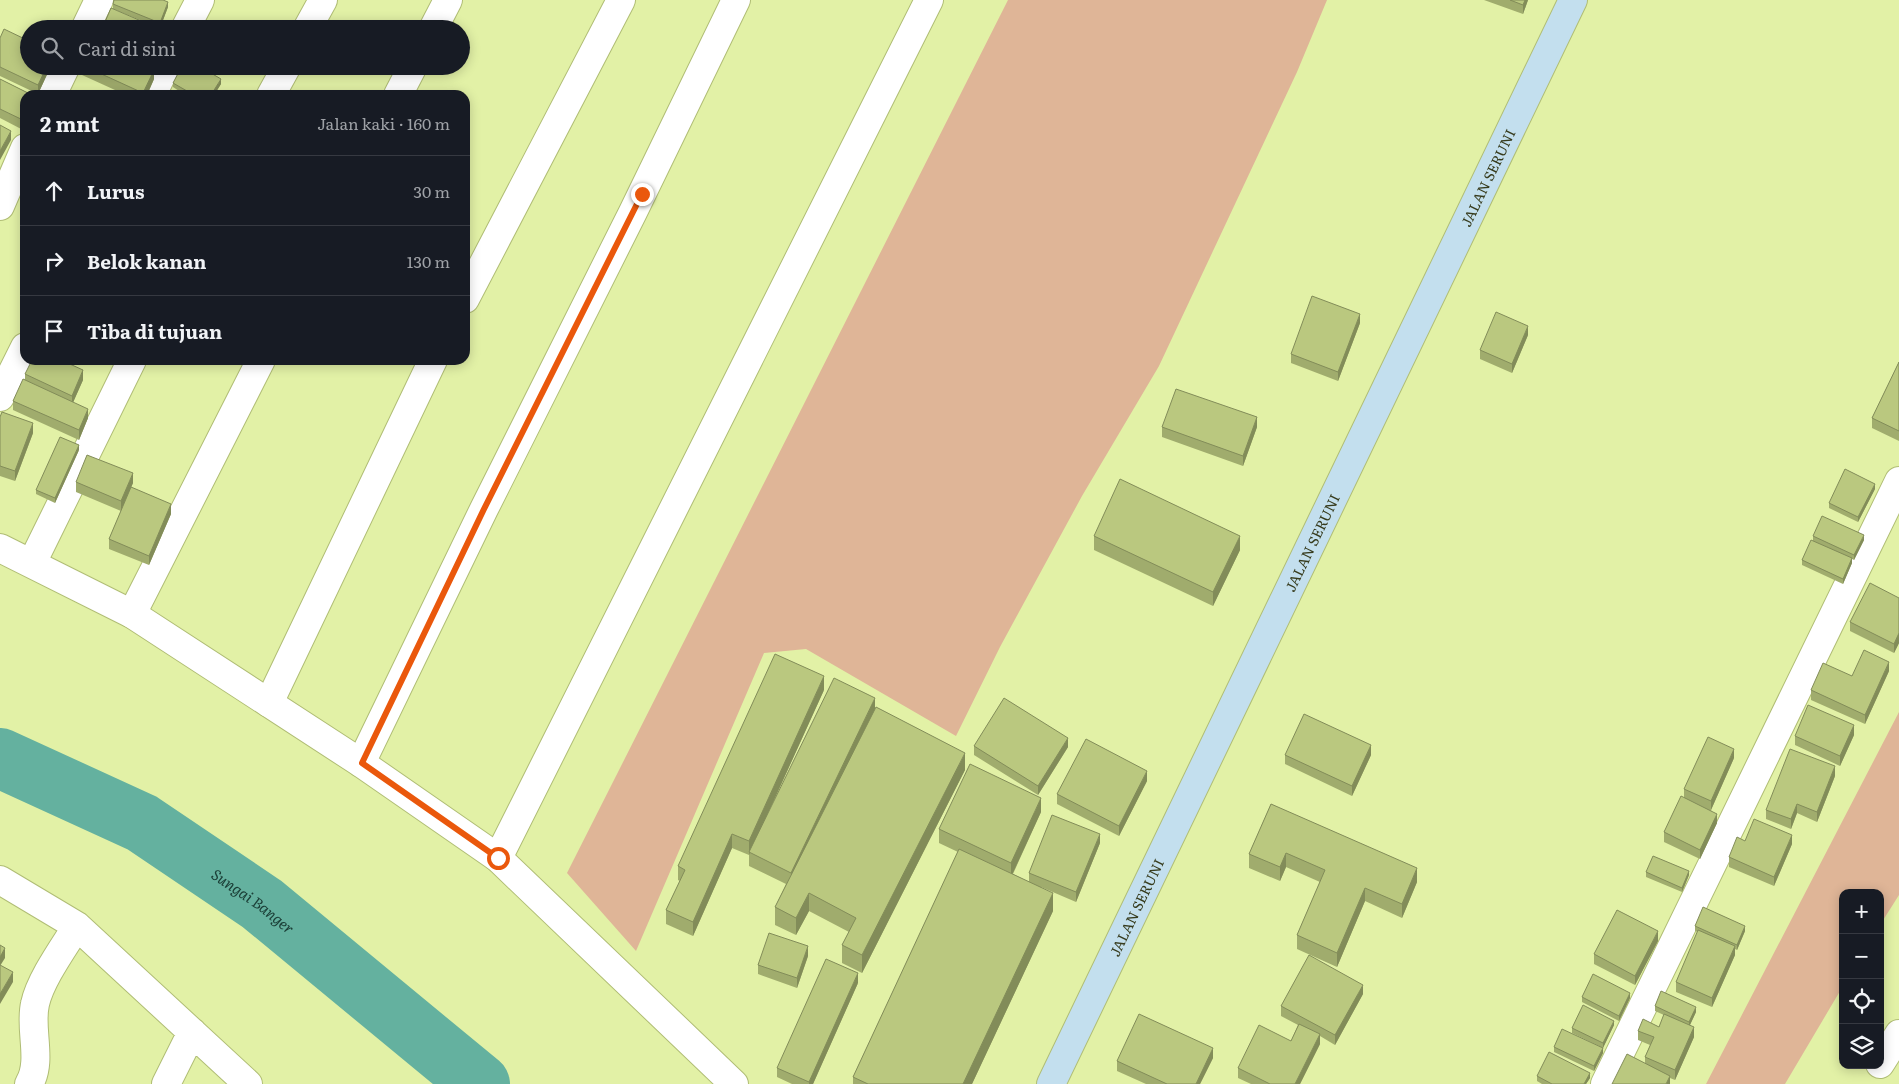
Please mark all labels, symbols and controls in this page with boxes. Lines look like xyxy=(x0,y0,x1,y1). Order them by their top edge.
search box xyxy=(20,20,470,75)
icon: search xyxy=(38,34,66,62)
text: Cari di sini xyxy=(78,34,176,62)
text: 2 mnt xyxy=(40,107,100,138)
text: Jalan kaki · 160 m xyxy=(317,111,450,135)
street label: JALAN SERUNI xyxy=(1455,125,1520,230)
icon: ahead xyxy=(40,177,68,205)
text: Lurus xyxy=(87,177,144,205)
text: 30 m xyxy=(413,179,450,203)
route end xyxy=(631,183,654,206)
icon: right xyxy=(40,247,68,275)
text: Belok kanan xyxy=(87,247,206,275)
text: 130 m xyxy=(407,249,450,273)
icon: arrive xyxy=(40,317,68,345)
text: Tiba di tujuan xyxy=(87,317,222,345)
street label: JALAN SERUNI xyxy=(1280,490,1344,595)
route start xyxy=(487,847,510,870)
street label: JALAN SERUNI xyxy=(1104,855,1168,960)
water label: Sungai Banger xyxy=(207,862,300,938)
map controls xyxy=(1839,889,1884,1069)
button: + xyxy=(1839,889,1884,934)
button: − xyxy=(1839,934,1884,979)
button: locate xyxy=(1839,979,1884,1024)
button: layers xyxy=(1839,1024,1884,1069)

